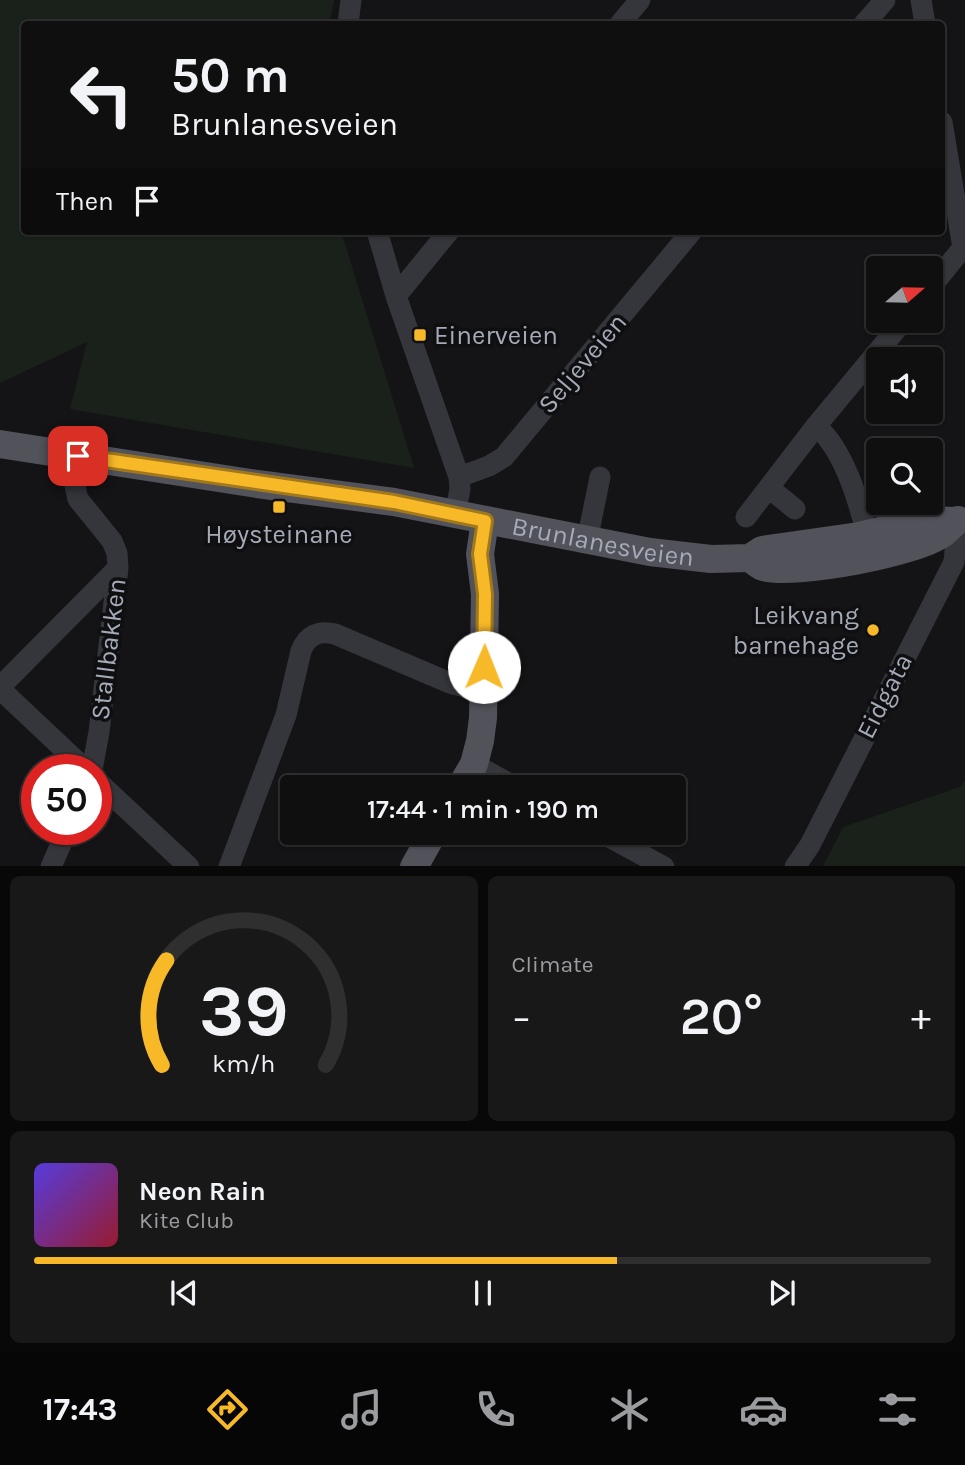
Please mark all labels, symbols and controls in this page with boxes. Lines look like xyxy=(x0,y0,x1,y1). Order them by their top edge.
text: 50 m xyxy=(171,47,289,104)
icon: left xyxy=(56,49,147,140)
text: Brunlanesveien xyxy=(171,106,398,143)
icon: arrive xyxy=(128,182,166,220)
text: Then xyxy=(56,186,114,217)
north arrow xyxy=(866,256,943,332)
map controls xyxy=(866,256,943,515)
street label: Seljeveien xyxy=(532,307,633,420)
place label: Einerveien xyxy=(434,320,558,351)
marker: Einerveien xyxy=(412,327,428,343)
button: sound xyxy=(866,347,943,424)
pin xyxy=(48,426,108,486)
icon: arrive xyxy=(59,437,97,475)
button: search xyxy=(866,438,943,515)
marker: Høysteinane xyxy=(271,499,287,515)
street label: Brunlanesveien xyxy=(509,510,696,573)
place label: Høysteinane xyxy=(205,519,353,550)
street label: Stallbakken xyxy=(84,576,133,722)
place label: Leikvang barnehage xyxy=(733,600,859,661)
marker: Leikvang barnehage xyxy=(865,622,881,638)
position arrow xyxy=(447,630,521,704)
street label: Eidgata xyxy=(850,649,919,744)
speed limit sign: 50 xyxy=(21,754,112,845)
text: 17:44 · 1 min · 190 m xyxy=(367,794,599,825)
text: Climate xyxy=(512,951,594,978)
text: 39 xyxy=(199,968,289,1053)
text: 20° xyxy=(680,986,763,1047)
text: − xyxy=(512,995,531,1040)
text: + xyxy=(911,995,931,1040)
text: km/h xyxy=(212,1048,275,1077)
text: Neon Rain xyxy=(139,1176,266,1207)
text: Kite Club xyxy=(139,1207,234,1234)
icon: previous xyxy=(165,1274,203,1312)
icon: pause xyxy=(464,1274,502,1312)
icon: next xyxy=(763,1274,801,1312)
icon: directions xyxy=(203,1385,252,1434)
icon: music xyxy=(337,1385,386,1434)
icon: phone xyxy=(471,1385,520,1434)
icon: climate xyxy=(605,1385,654,1434)
icon: car xyxy=(739,1385,788,1434)
icon: filters xyxy=(873,1385,922,1434)
text: 17:43 xyxy=(43,1391,117,1428)

